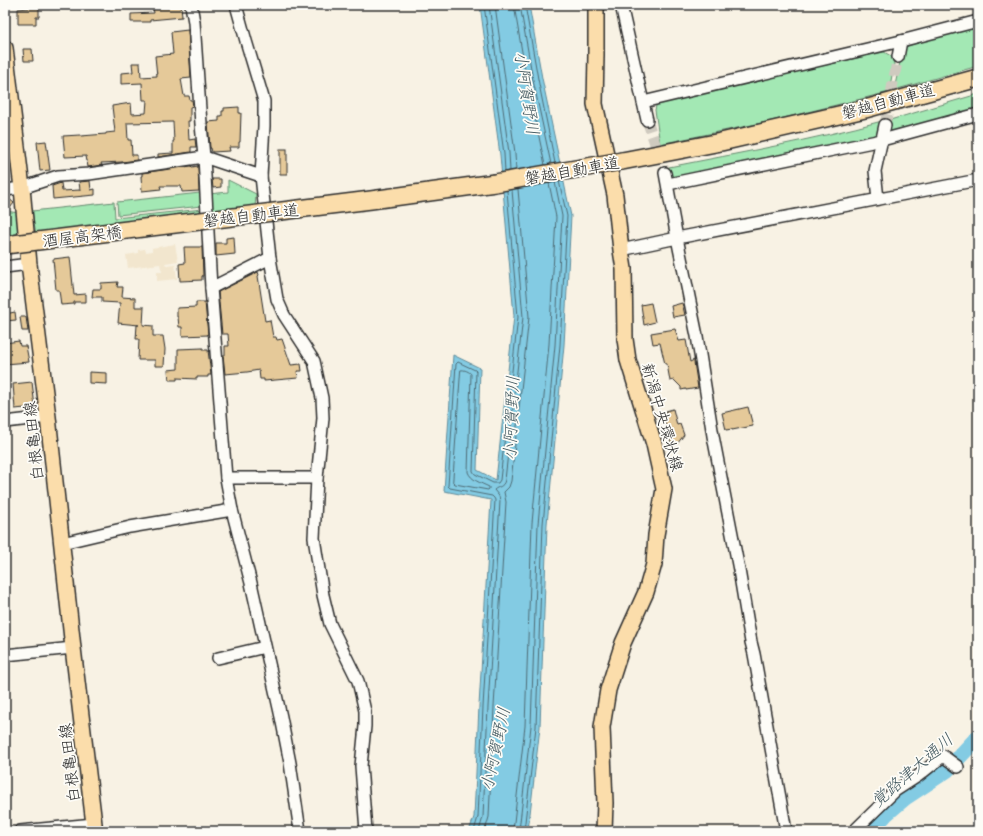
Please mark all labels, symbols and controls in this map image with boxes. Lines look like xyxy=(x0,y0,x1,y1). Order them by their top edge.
water label: 小阿賀野川 xyxy=(508,49,544,137)
street label: 磐越自動車道 xyxy=(839,80,937,125)
street label: 磐越自動車道 xyxy=(523,153,621,190)
street label: 磐越自動車道 xyxy=(202,200,300,233)
street label: 酒屋高架橋 xyxy=(41,222,123,253)
street label: 新潟中央環状線 xyxy=(636,361,687,474)
water label: 小阿賀野川 xyxy=(500,375,524,461)
street label: 白根亀田線 xyxy=(20,400,49,482)
water label: 小阿賀野川 xyxy=(476,705,516,793)
street label: 白根亀田線 xyxy=(55,722,86,804)
water label: 覚路津大通川 xyxy=(867,729,958,813)

